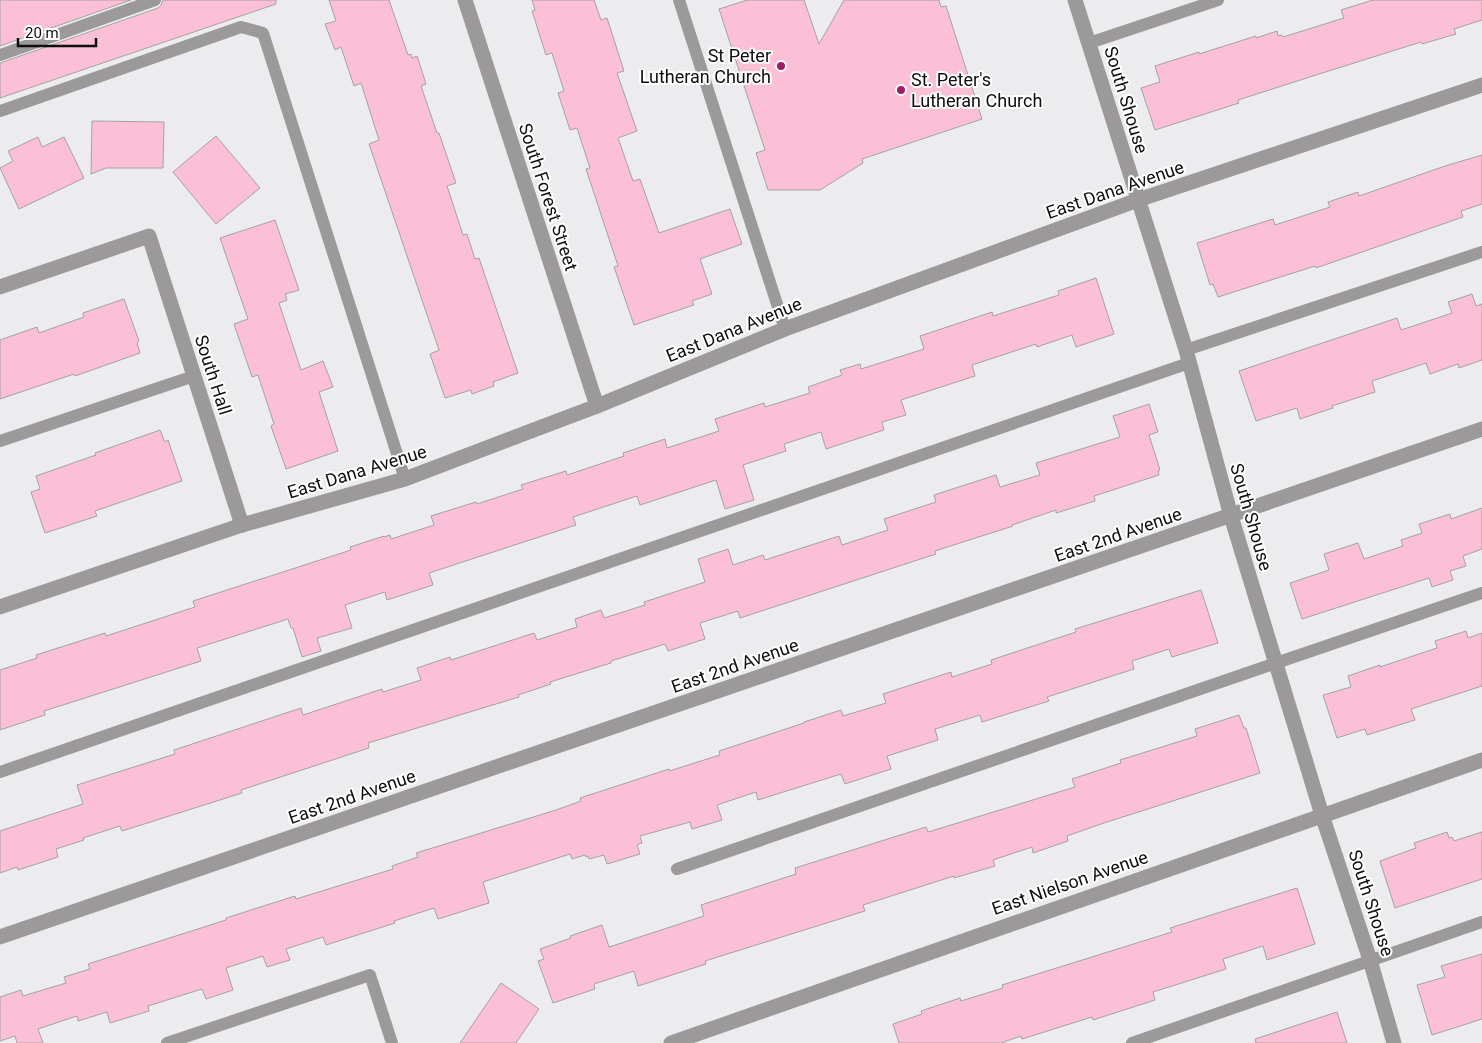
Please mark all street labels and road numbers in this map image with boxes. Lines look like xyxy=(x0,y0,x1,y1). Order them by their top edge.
street label: South Shouse xyxy=(1100,44,1153,156)
street label: South Forest Street xyxy=(515,120,582,273)
street label: East Dana Avenue xyxy=(1043,156,1186,223)
street label: East Dana Avenue xyxy=(663,293,805,366)
street label: South Hall xyxy=(191,332,236,417)
street label: East Dana Avenue xyxy=(285,440,429,503)
street label: South Shouse xyxy=(1226,461,1277,573)
street label: East 2nd Avenue xyxy=(1051,503,1184,566)
street label: East 2nd Avenue xyxy=(668,634,801,697)
street label: East 2nd Avenue xyxy=(285,765,418,828)
street label: East Nielson Avenue xyxy=(989,846,1151,919)
street label: South Shouse xyxy=(1344,847,1399,959)

